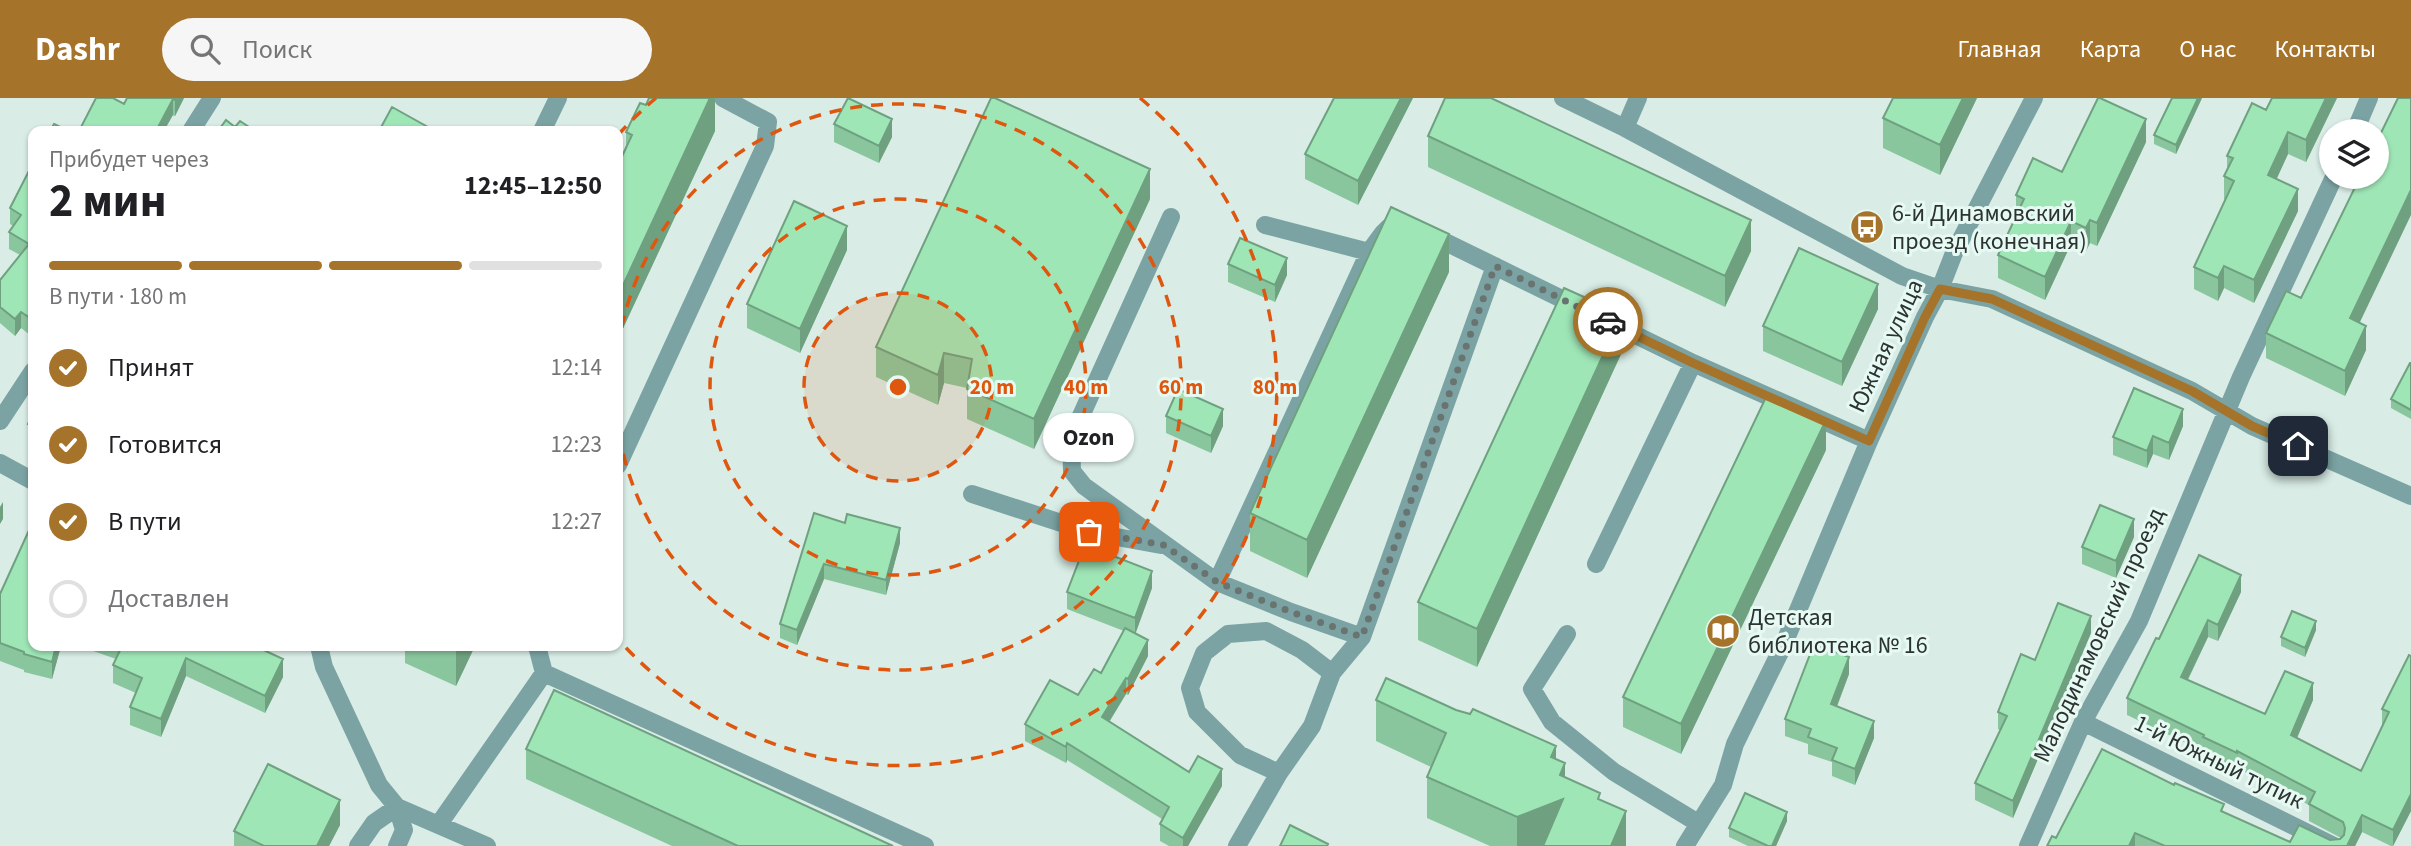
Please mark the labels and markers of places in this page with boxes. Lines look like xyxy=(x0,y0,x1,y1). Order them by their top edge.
place label: 6-й Динамовский проезд (конечная) xyxy=(1892,196,2087,259)
bus stop icon: 6-й Динамовский проезд (конечная) xyxy=(1848,208,1886,246)
centre of rings xyxy=(886,375,910,399)
callout: Ozon xyxy=(1044,413,1134,462)
pin xyxy=(2268,416,2328,476)
pin xyxy=(1059,502,1119,562)
place label: Детская библиотека № 16 xyxy=(1748,600,1928,663)
library icon: Детская библиотека № 16 xyxy=(1704,612,1742,650)

